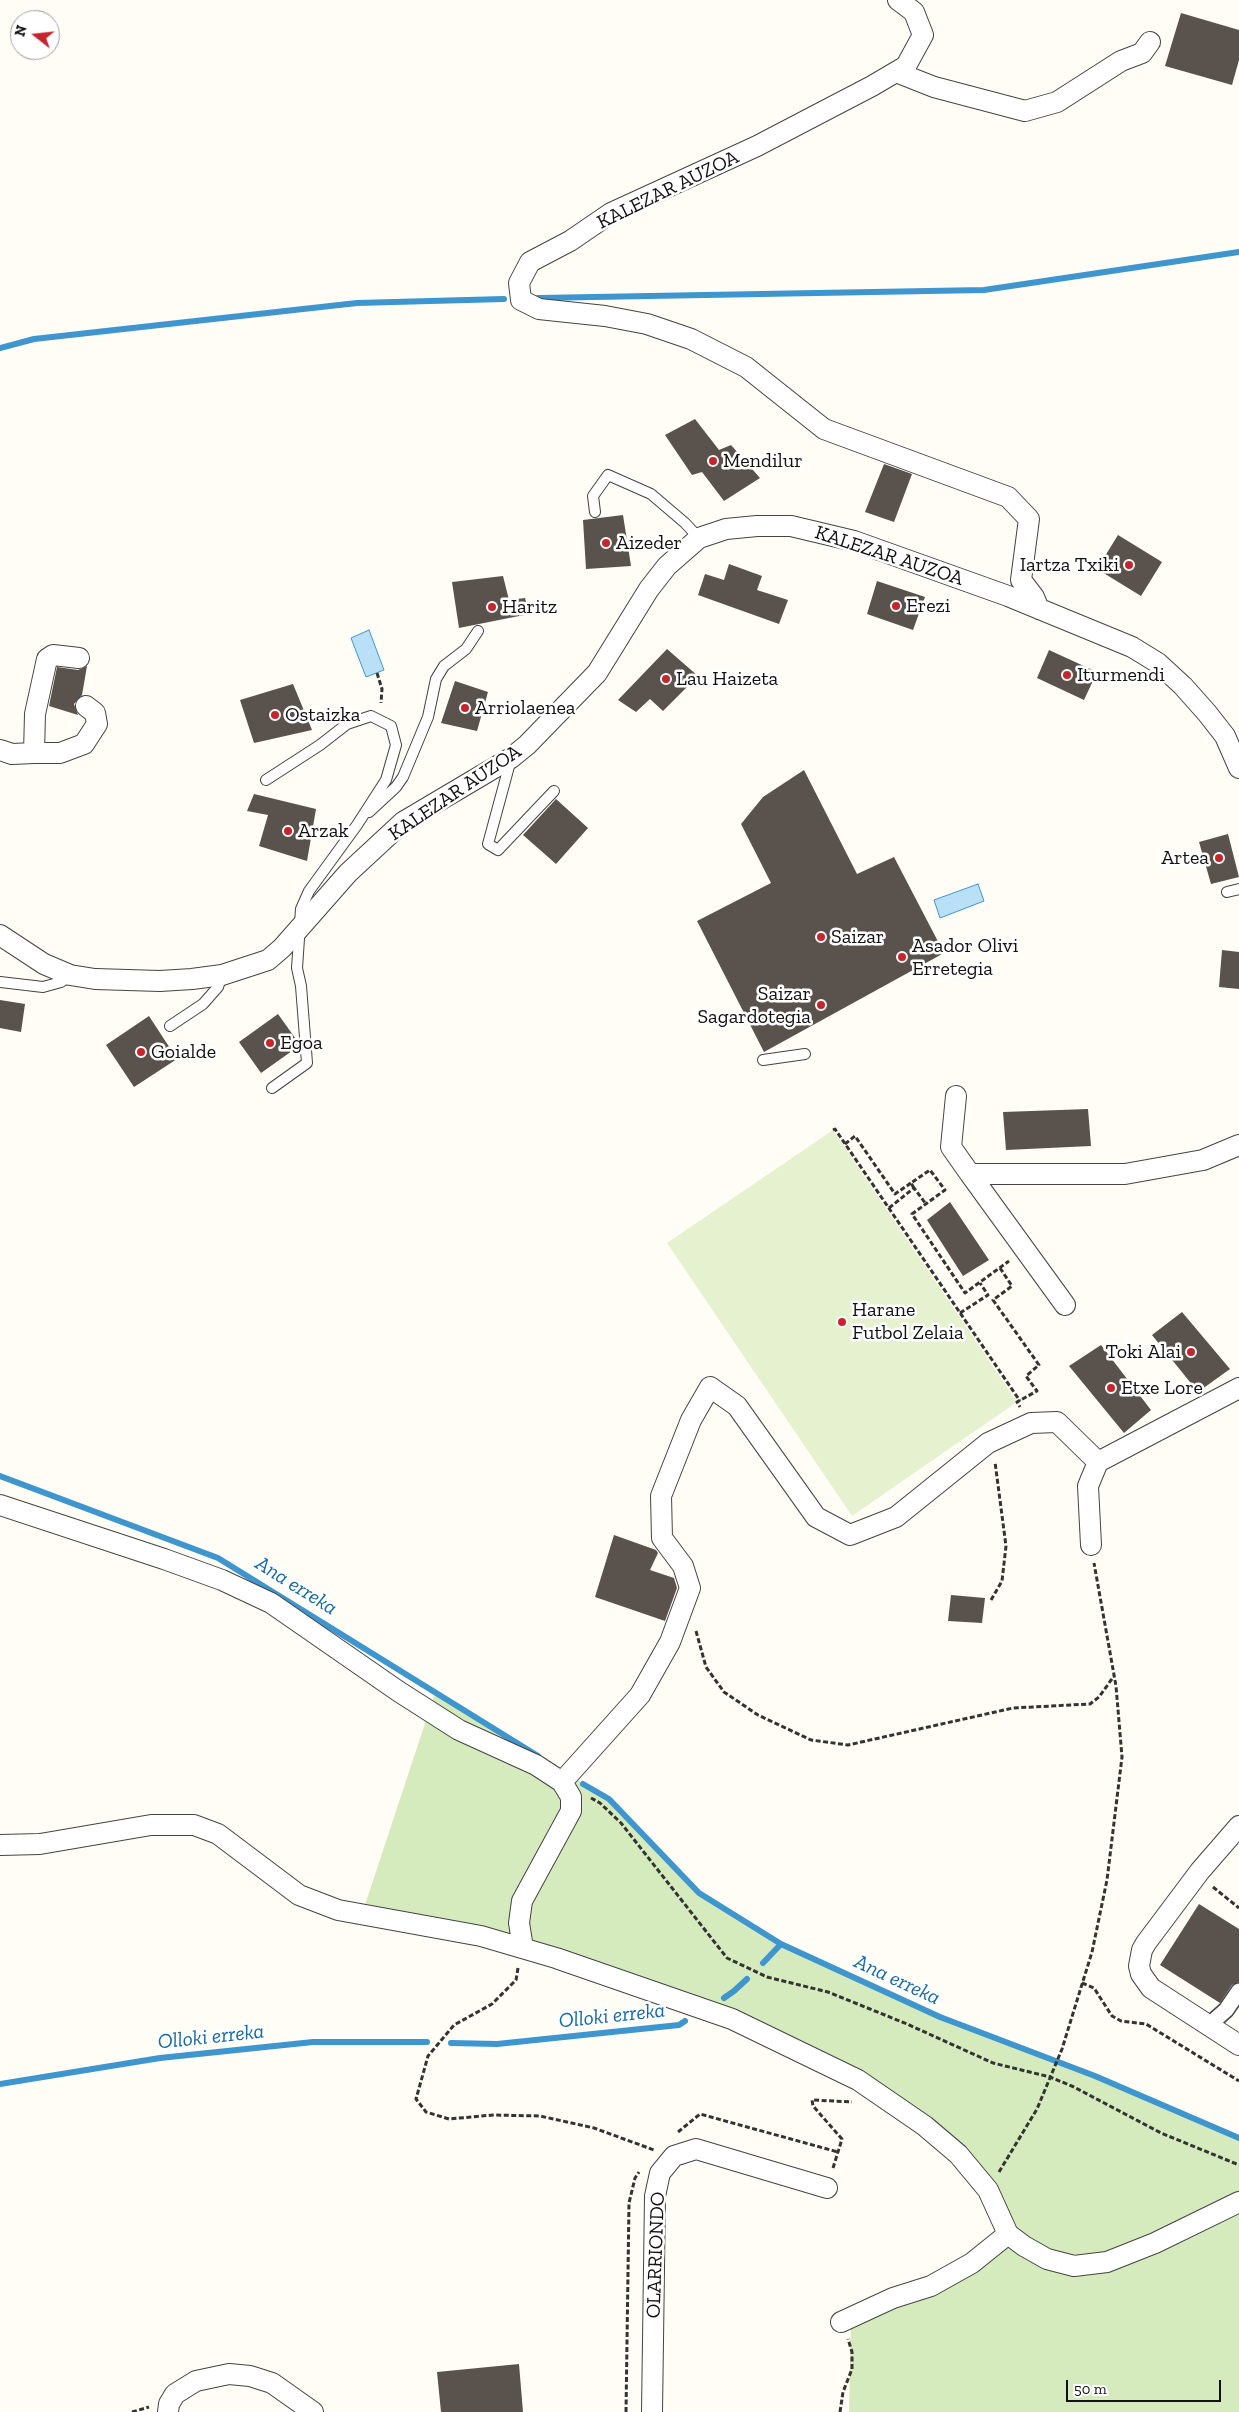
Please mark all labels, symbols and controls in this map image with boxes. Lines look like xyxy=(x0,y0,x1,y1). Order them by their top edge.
north arrow xyxy=(10,10,60,60)
text: N xyxy=(11,24,31,38)
street label: KALEZAR AUZOA xyxy=(593,145,743,235)
place label: Mendilur xyxy=(723,449,803,473)
marker: Mendilur xyxy=(707,455,719,467)
street label: KALEZAR AUZOA xyxy=(812,521,966,591)
place label: Aizeder xyxy=(616,531,682,555)
marker: Aizeder xyxy=(600,537,612,549)
place label: Iartza Txiki xyxy=(1020,553,1119,577)
marker: Iartza Txiki xyxy=(1123,559,1135,571)
place label: Erezi xyxy=(906,594,950,618)
place label: Haritz xyxy=(502,595,557,619)
marker: Erezi xyxy=(890,600,902,612)
marker: Haritz xyxy=(486,601,498,613)
place label: Iturmendi xyxy=(1077,663,1165,687)
place label: Lau Haizeta xyxy=(676,667,778,691)
marker: Iturmendi xyxy=(1061,669,1073,681)
marker: Lau Haizeta xyxy=(660,673,672,685)
place label: Arriolaenea xyxy=(475,696,576,720)
marker: Arriolaenea xyxy=(459,702,471,714)
place label: Ostaizka xyxy=(285,703,360,727)
marker: Ostaizka xyxy=(269,709,281,721)
street label: KALEZAR AUZOA xyxy=(384,740,526,846)
place label: Arzak xyxy=(298,819,349,843)
marker: Arzak xyxy=(282,825,294,837)
place label: Artea xyxy=(1161,846,1209,870)
marker: Artea xyxy=(1213,852,1225,864)
place label: Saizar xyxy=(831,925,884,949)
marker: Saizar xyxy=(815,931,827,943)
place label: Asador Olivi Erretegia xyxy=(912,934,1018,981)
marker: Asador Olivi Erretegia xyxy=(896,951,908,963)
place label: Saizar Sagardotegia xyxy=(697,982,811,1029)
marker: Saizar Sagardotegia xyxy=(815,999,827,1011)
place label: Egoa xyxy=(280,1031,323,1055)
marker: Egoa xyxy=(264,1037,276,1049)
place label: Goialde xyxy=(151,1040,216,1064)
marker: Goialde xyxy=(135,1046,147,1058)
place label: Harane Futbol Zelaia xyxy=(852,1298,964,1345)
marker: Harane Futbol Zelaia xyxy=(836,1316,848,1328)
place label: Toki Alai xyxy=(1106,1340,1181,1364)
marker: Toki Alai xyxy=(1185,1346,1197,1358)
place label: Etxe Lore xyxy=(1121,1376,1203,1400)
marker: Etxe Lore xyxy=(1105,1382,1117,1394)
water label: Ana erreka xyxy=(250,1551,342,1621)
water label: Ana erreka xyxy=(850,1949,944,2011)
water label: Olloki erreka xyxy=(558,1998,666,2034)
water label: Olloki erreka xyxy=(157,2019,265,2055)
street label: OLARRIONDO xyxy=(642,2191,670,2319)
scale bar xyxy=(1069,2370,1224,2402)
text: 50 m xyxy=(1074,2380,1107,2398)

